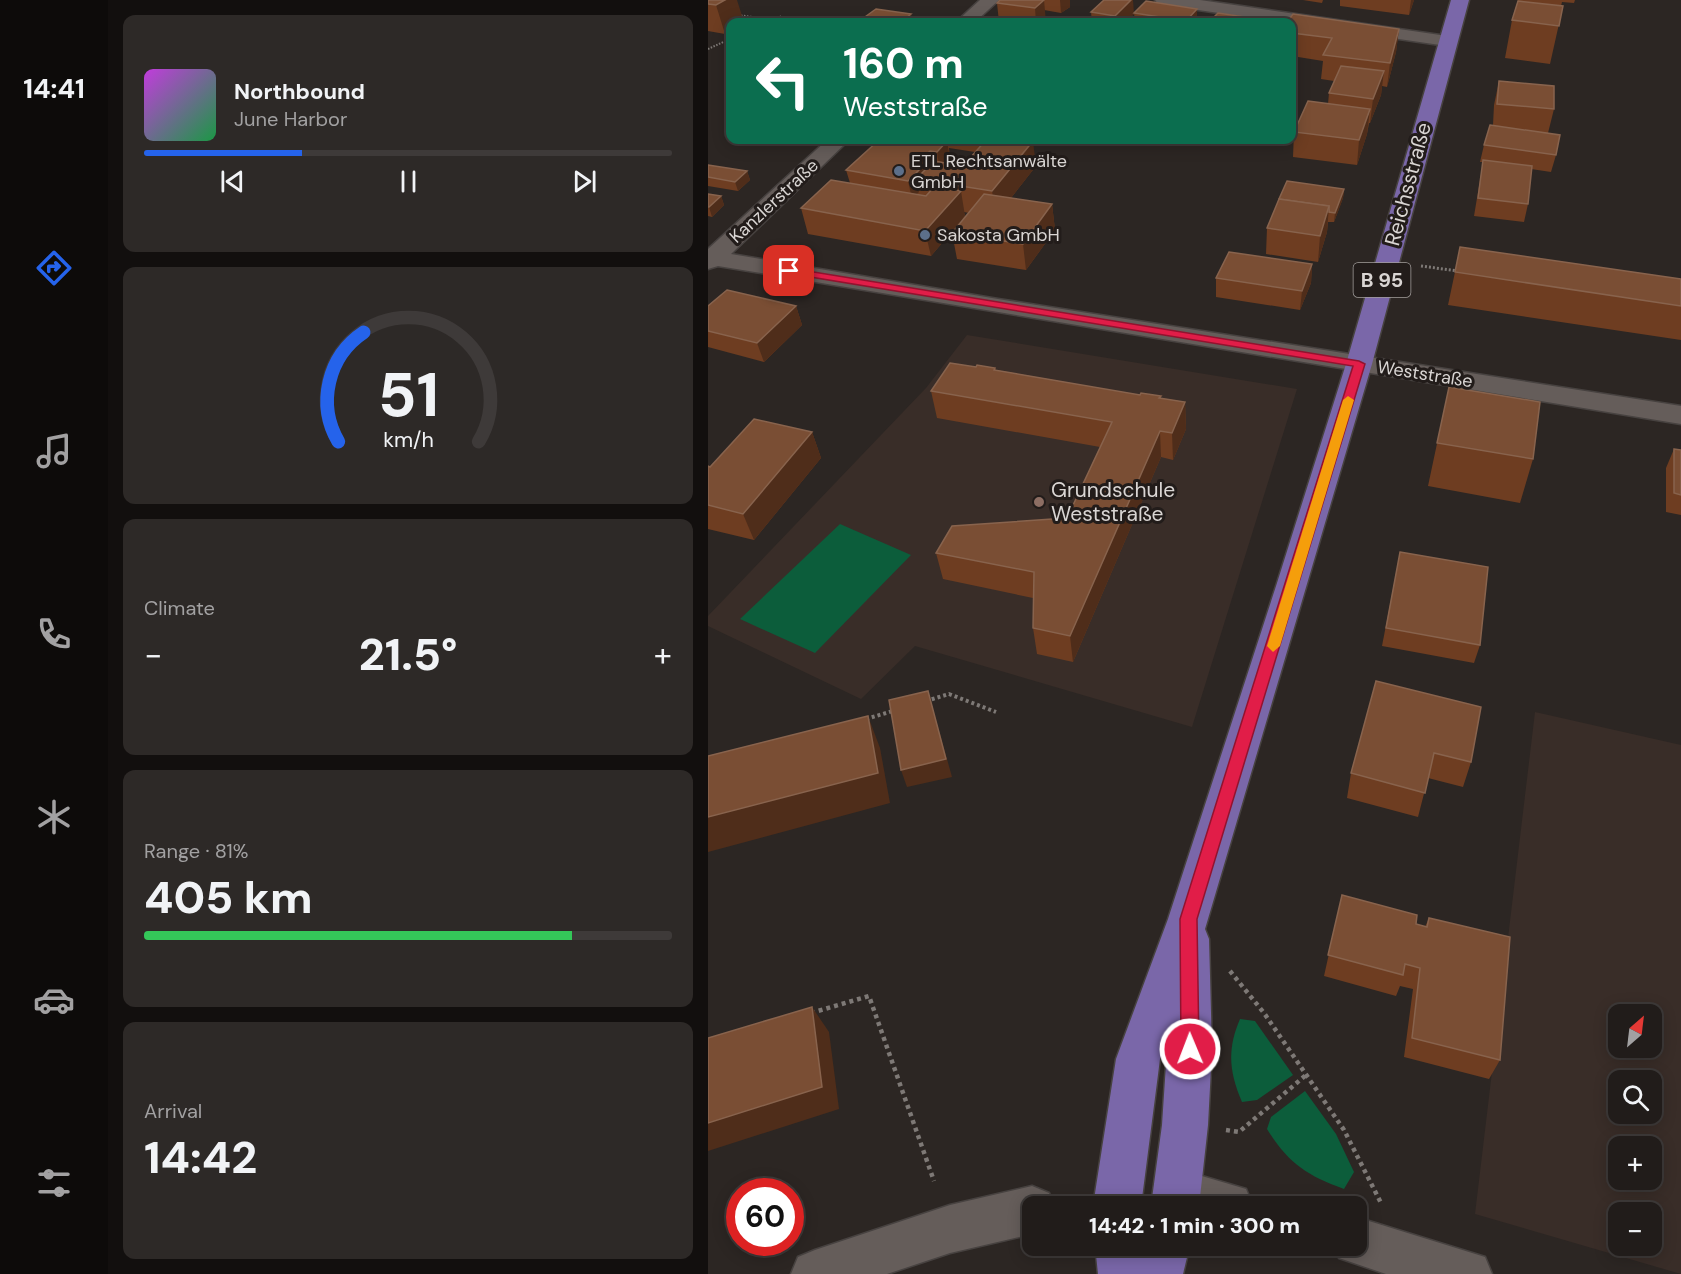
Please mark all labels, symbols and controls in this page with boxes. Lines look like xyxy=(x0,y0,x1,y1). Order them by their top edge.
text: 160 m xyxy=(843,36,964,91)
icon: left xyxy=(744,42,822,120)
text: 14:41 xyxy=(23,71,85,106)
text: Northbound xyxy=(234,77,365,106)
text: Weststraße xyxy=(843,89,988,124)
text: June Harbor xyxy=(234,106,347,132)
street label: Reichsstraße xyxy=(1378,119,1438,249)
place label: ETL Rechtsanwälte GmbH xyxy=(911,149,1067,194)
street label: Kanzlerstraße xyxy=(724,154,824,248)
marker: ETL Rechtsanwälte GmbH xyxy=(892,164,906,178)
icon: previous xyxy=(216,165,249,198)
icon: pause xyxy=(392,165,425,198)
icon: next xyxy=(568,165,601,198)
place label: Sakosta GmbH xyxy=(937,223,1060,247)
marker: Sakosta GmbH xyxy=(918,228,932,242)
pin xyxy=(763,245,814,296)
icon: directions xyxy=(33,247,75,289)
icon: arrive xyxy=(772,254,805,287)
road number: B 95 xyxy=(1354,263,1410,297)
text: 51 xyxy=(377,354,439,435)
street label: Weststraße xyxy=(1375,355,1475,393)
text: km/h xyxy=(383,427,433,455)
icon: music xyxy=(33,430,75,472)
place label: Grundschule Weststraße xyxy=(1051,476,1175,528)
marker: Grundschule Weststraße xyxy=(1032,495,1046,509)
text: Climate xyxy=(144,595,215,621)
icon: phone xyxy=(33,613,75,655)
text: 21.5° xyxy=(359,625,457,684)
text: − xyxy=(144,633,162,676)
text: + xyxy=(654,633,672,676)
icon: climate xyxy=(33,796,75,838)
text: Range · 81% xyxy=(144,838,248,864)
text: 405 km xyxy=(144,868,313,927)
icon: car xyxy=(33,979,75,1021)
north arrow xyxy=(1608,1004,1662,1058)
map controls xyxy=(1608,1004,1662,1256)
position arrow xyxy=(1158,1017,1222,1081)
button: search xyxy=(1608,1070,1662,1124)
text: Arrival xyxy=(144,1098,202,1124)
text: 14:42 xyxy=(144,1128,257,1187)
button: + xyxy=(1608,1136,1662,1190)
icon: filters xyxy=(33,1162,75,1204)
speed limit sign: 60 xyxy=(726,1178,804,1256)
button: − xyxy=(1608,1202,1662,1256)
text: 14:42 · 1 min · 300 m xyxy=(1089,1211,1300,1240)

